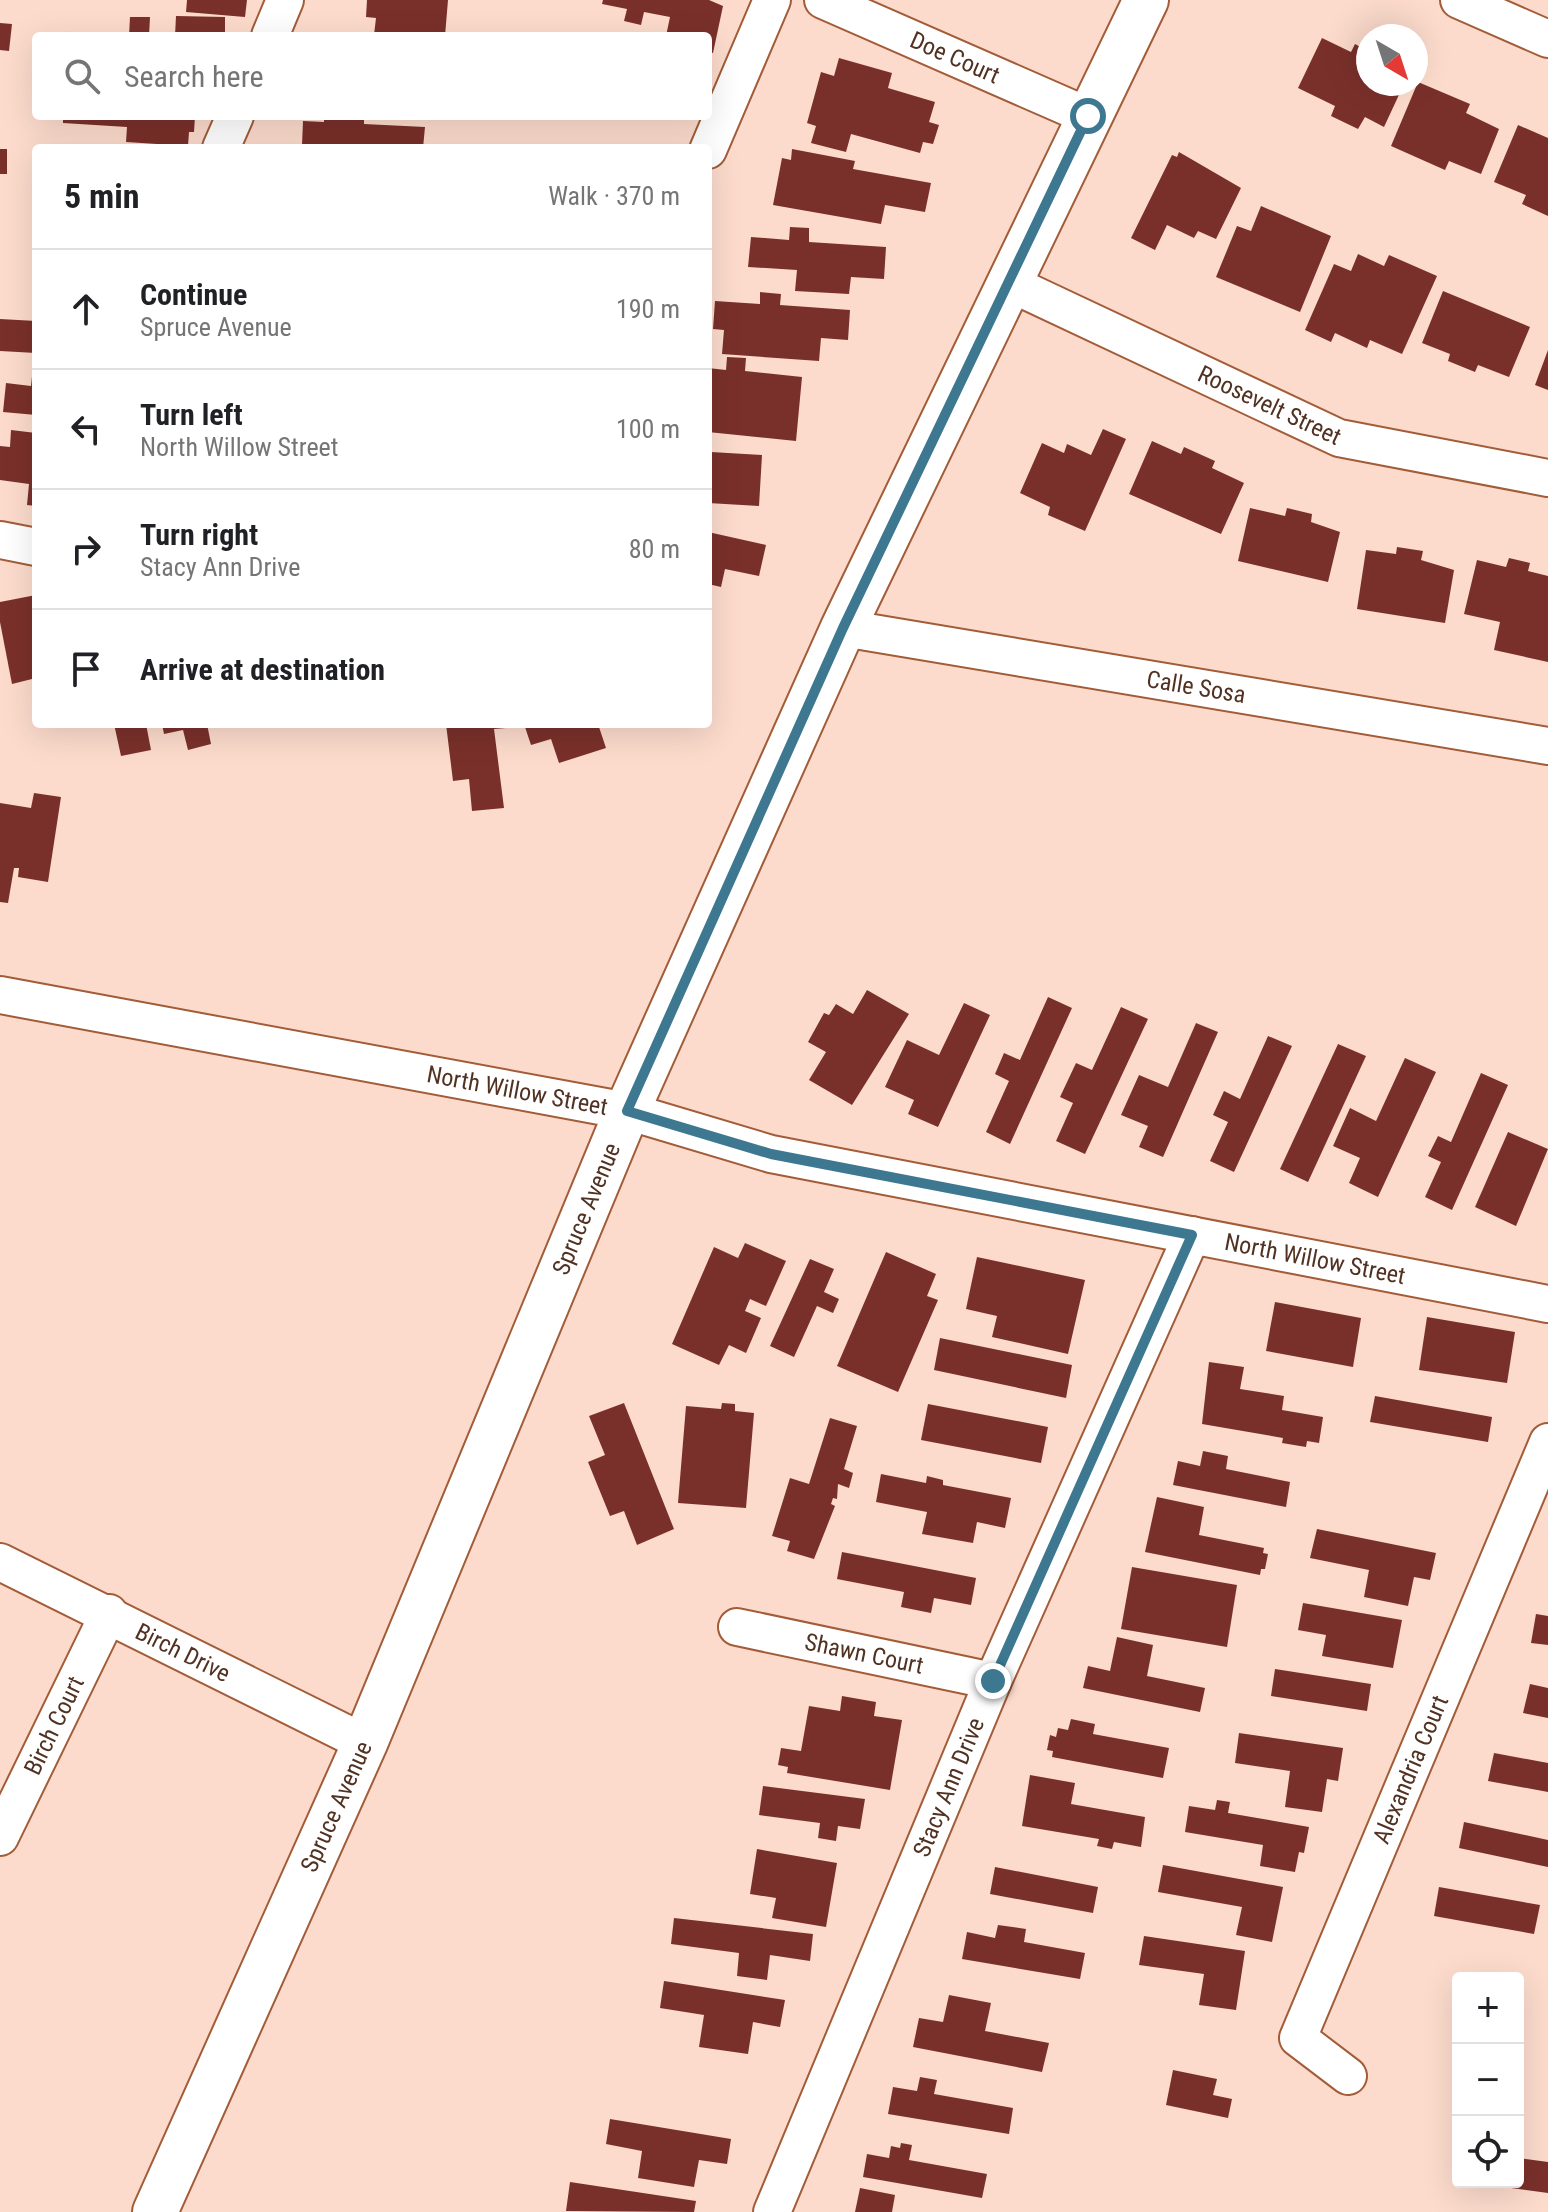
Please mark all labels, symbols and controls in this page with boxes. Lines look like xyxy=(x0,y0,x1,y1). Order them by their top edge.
north arrow xyxy=(1356,24,1428,96)
street label: Doe Court xyxy=(906,26,1004,90)
search box xyxy=(32,32,712,120)
icon: search xyxy=(60,54,104,98)
text: Search here xyxy=(124,59,264,94)
route start xyxy=(1070,98,1106,134)
text: 5 min xyxy=(64,176,140,216)
text: Walk · 370 m xyxy=(548,181,680,211)
text: Continue xyxy=(140,277,247,312)
icon: ahead xyxy=(64,287,108,331)
text: 190 m xyxy=(616,294,680,324)
text: Spruce Avenue xyxy=(140,312,292,342)
street label: Roosevelt Street xyxy=(1194,360,1345,451)
text: Turn left xyxy=(140,397,243,432)
icon: left xyxy=(64,407,108,451)
text: 100 m xyxy=(616,414,680,444)
text: North Willow Street xyxy=(140,432,338,462)
text: Turn right xyxy=(140,517,258,552)
icon: right xyxy=(64,527,108,571)
text: 80 m xyxy=(629,534,680,564)
text: Stacy Ann Drive xyxy=(140,552,300,582)
icon: arrive xyxy=(64,647,108,691)
text: Arrive at destination xyxy=(140,652,385,687)
street label: Calle Sosa xyxy=(1145,665,1248,709)
street label: North Willow Street xyxy=(425,1060,610,1121)
street label: Spruce Avenue xyxy=(547,1139,626,1279)
street label: North Willow Street xyxy=(1222,1228,1408,1290)
street label: Birch Drive xyxy=(131,1617,235,1688)
street label: Shawn Court xyxy=(802,1628,926,1680)
route end xyxy=(975,1663,1011,1699)
street label: Birch Court xyxy=(18,1672,90,1779)
street label: Alexandria Court xyxy=(1367,1691,1454,1848)
street label: Stacy Ann Drive xyxy=(907,1714,990,1861)
street label: Spruce Avenue xyxy=(295,1737,378,1876)
map controls xyxy=(1452,1972,1524,2188)
button: + xyxy=(1452,1972,1524,2044)
button: − xyxy=(1452,2044,1524,2116)
button: locate xyxy=(1452,2116,1524,2188)

